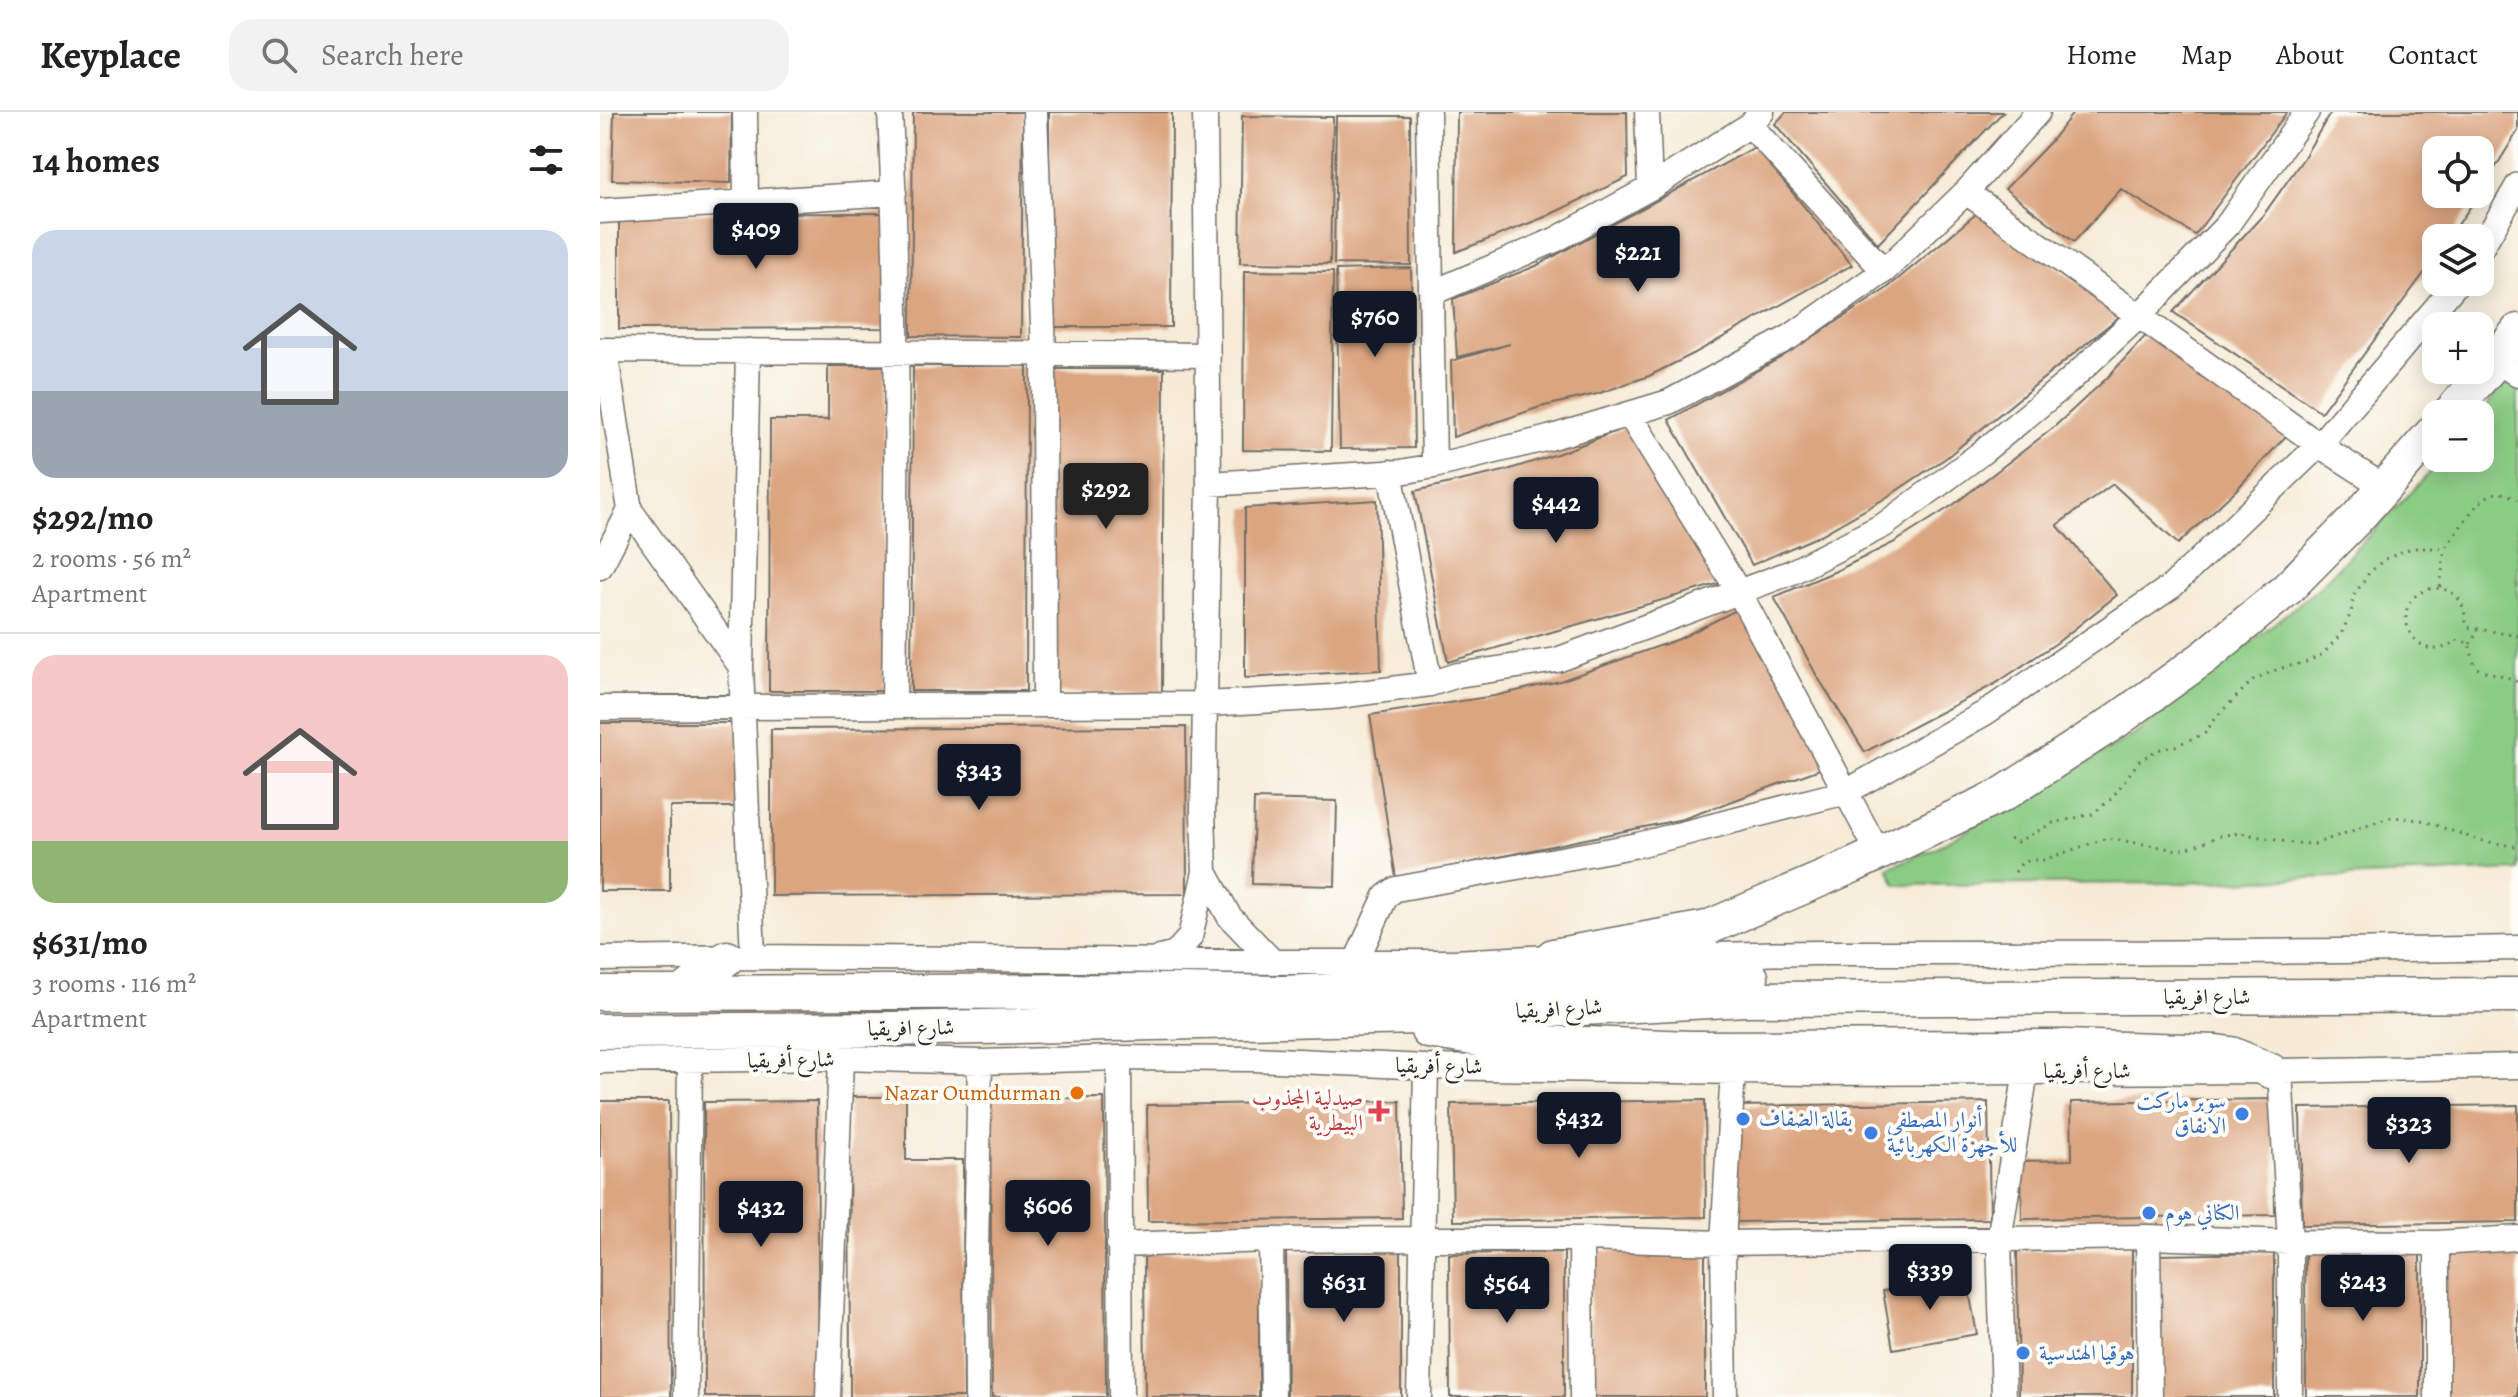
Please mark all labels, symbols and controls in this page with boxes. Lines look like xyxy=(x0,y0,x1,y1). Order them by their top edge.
search box xyxy=(229,19,789,91)
text: Keyplace xyxy=(40,29,181,81)
icon: search xyxy=(257,33,301,77)
text: Search here xyxy=(321,35,464,75)
text: Home xyxy=(2066,36,2137,74)
text: Map xyxy=(2181,36,2232,74)
text: About xyxy=(2276,36,2344,74)
text: Contact xyxy=(2388,36,2478,74)
map controls xyxy=(2422,136,2494,472)
button: locate xyxy=(2422,136,2494,208)
text: 14 homes xyxy=(32,137,160,184)
icon: filters xyxy=(524,138,568,182)
pin: $409 xyxy=(709,203,803,271)
text: $409 xyxy=(731,211,781,246)
button: layers xyxy=(2422,224,2494,296)
pin: $221 xyxy=(1591,226,1685,294)
text: $221 xyxy=(1615,234,1661,269)
icon: home xyxy=(228,282,372,426)
pin: $760 xyxy=(1328,291,1422,359)
text: $760 xyxy=(1351,299,1399,334)
button: + xyxy=(2422,312,2494,384)
button: − xyxy=(2422,400,2494,472)
pin: $292 xyxy=(1059,463,1153,531)
text: $292 xyxy=(1081,471,1131,506)
pin: $442 xyxy=(1509,477,1603,545)
text: $442 xyxy=(1531,485,1581,520)
text: $292/mo xyxy=(32,494,154,541)
text: 2 rooms · 56 m² xyxy=(32,541,191,576)
text: Apartment xyxy=(32,576,147,611)
icon: home xyxy=(228,707,372,851)
pin: $343 xyxy=(932,744,1026,812)
text: $343 xyxy=(956,752,1002,787)
text: $631/mo xyxy=(32,919,148,966)
text: 3 rooms · 116 m² xyxy=(32,966,196,1001)
street label: شارع افريقيا xyxy=(2164,982,2250,1015)
street label: شارع افريقيا xyxy=(1515,992,1603,1029)
text: Apartment xyxy=(32,1001,147,1036)
street label: شارع افريقيا xyxy=(867,1012,955,1047)
street label: شارع أفريقيا xyxy=(747,1043,835,1079)
street label: شارع أفريقيا xyxy=(1395,1049,1483,1085)
street label: شارع أفريقيا xyxy=(2043,1055,2131,1089)
place label: Nazar Oumdurman xyxy=(884,1078,1061,1108)
place label: صيدلية المجذوب البيطرية xyxy=(1252,1083,1363,1138)
marker: Nazar Oumdurman xyxy=(1068,1084,1086,1102)
place label: سوبر ماركت الانفاق xyxy=(2136,1086,2226,1141)
pin: $432 xyxy=(1532,1092,1626,1160)
pin: $323 xyxy=(2362,1097,2456,1165)
text: $432 xyxy=(1555,1100,1603,1135)
marker: صيدلية المجذوب البيطرية xyxy=(1370,1102,1388,1120)
place label: بقالة الضفاف xyxy=(1759,1104,1852,1134)
place label: أنوار المصطفى للأجهزة الكهربائية xyxy=(1887,1104,2018,1160)
marker: سوبر ماركت الانفاق xyxy=(2233,1105,2251,1123)
text: $323 xyxy=(2385,1105,2433,1140)
marker: بقالة الضفاف xyxy=(1734,1110,1752,1128)
marker: أنوار المصطفى للأجهزة الكهربائية xyxy=(1862,1124,1880,1142)
pin: $606 xyxy=(1001,1180,1095,1248)
pin: $432 xyxy=(714,1181,808,1249)
text: $606 xyxy=(1023,1188,1073,1223)
text: $432 xyxy=(737,1189,785,1224)
place label: الكناني هوم xyxy=(2165,1198,2240,1232)
marker: الكناني هوم xyxy=(2140,1204,2158,1222)
pin: $339 xyxy=(1883,1244,1977,1312)
text: $339 xyxy=(1907,1252,1953,1287)
pin: $243 xyxy=(2316,1255,2410,1323)
pin: $631 xyxy=(1297,1256,1391,1324)
pin: $564 xyxy=(1460,1257,1554,1325)
text: $243 xyxy=(2339,1263,2387,1298)
text: $631 xyxy=(1322,1264,1366,1299)
text: $564 xyxy=(1483,1265,1531,1300)
place label: هوقيا الهندسية xyxy=(2039,1338,2135,1368)
marker: هوقيا الهندسية xyxy=(2014,1344,2032,1362)

